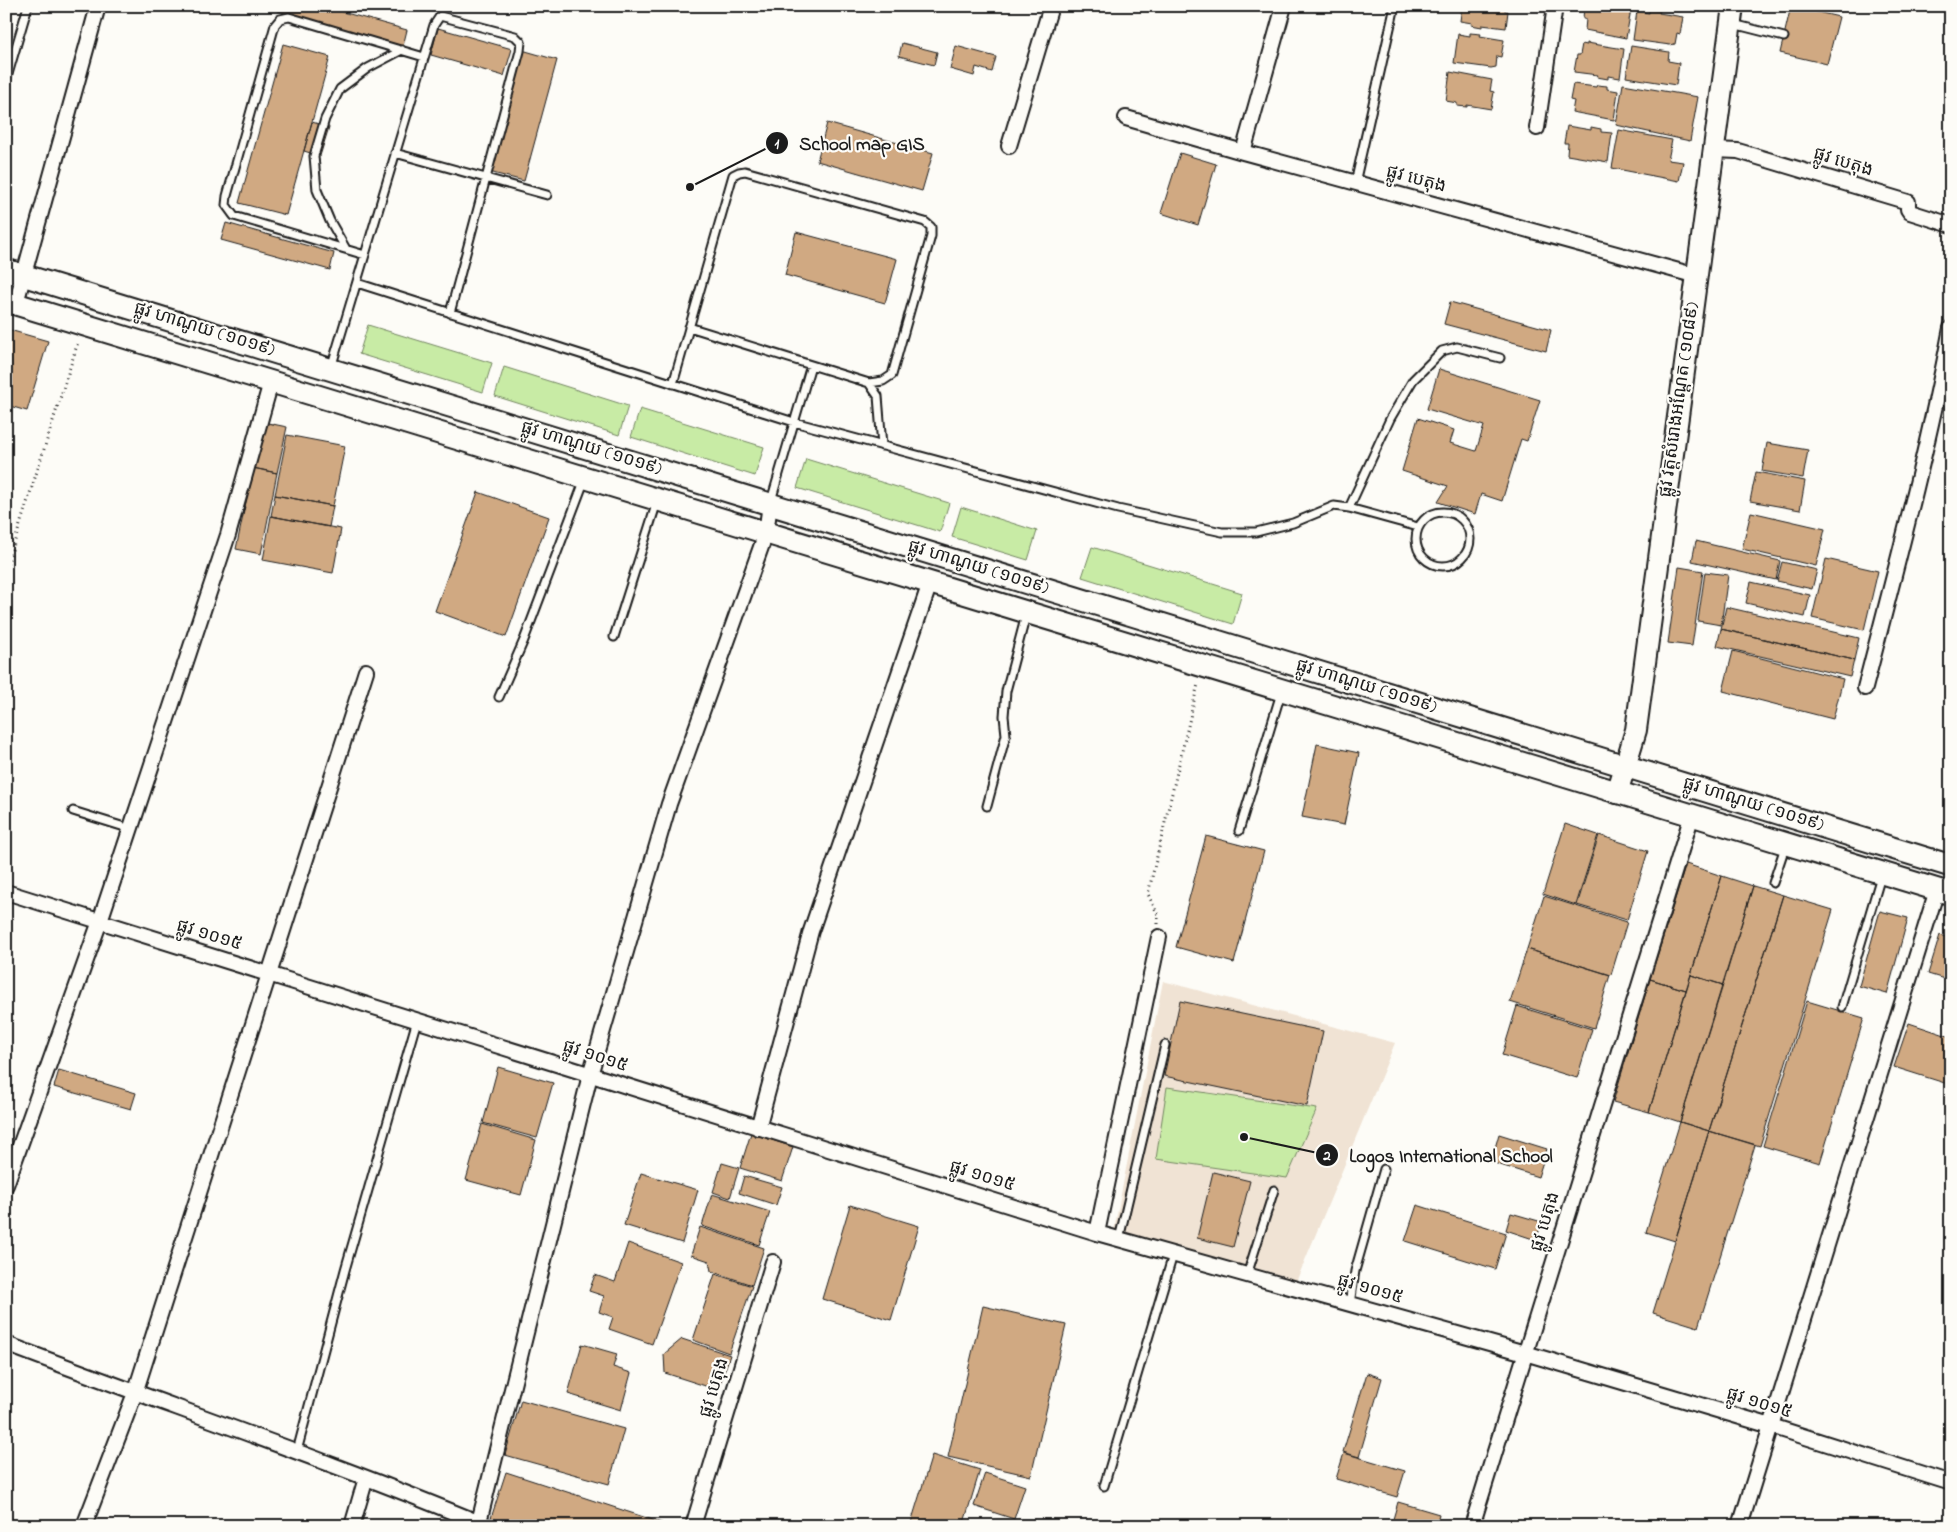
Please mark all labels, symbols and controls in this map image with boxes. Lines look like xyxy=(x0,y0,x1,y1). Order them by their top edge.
callout: School map GIS xyxy=(764,126,935,160)
text: School map GIS xyxy=(799,132,925,159)
text: 1 xyxy=(775,133,780,155)
street label: ផ្លូវ បេតុង xyxy=(1810,142,1876,186)
street label: ផ្លូវ បេតុង xyxy=(1383,160,1449,202)
street label: ផ្លូវ ហាណូយ (១០១៩) xyxy=(130,296,278,365)
street label: ផ្លូវ វត្តសំរោងអណ្ដែត (១០៨៩) xyxy=(1653,301,1708,499)
street label: ផ្លូវ ហាណូយ (១០១៩) xyxy=(517,415,665,484)
street label: ផ្លូវ ហាណូយ (១០១៩) xyxy=(904,534,1052,603)
street label: ផ្លូវ ហាណូយ (១០១៩) xyxy=(1292,653,1440,722)
street label: ផ្លូវ ហាណូយ (១០១៩) xyxy=(1679,771,1827,840)
street label: ផ្លូវ ១០១៥ xyxy=(173,914,245,960)
street label: ផ្លូវ ១០១៥ xyxy=(558,1034,631,1081)
callout: Logos International School xyxy=(1314,1138,1563,1172)
text: Logos International School xyxy=(1349,1144,1553,1173)
text: 2 xyxy=(1322,1145,1331,1167)
street label: ផ្លូវ ១០១៥ xyxy=(946,1155,1018,1201)
street label: ផ្លូវ បេតុង xyxy=(1525,1189,1569,1255)
street label: ផ្លូវ ១០១៥ xyxy=(1334,1268,1406,1313)
street label: ផ្លូវ បេតុង xyxy=(694,1355,738,1421)
street label: ផ្លូវ ១០១៥ xyxy=(1723,1382,1795,1428)

